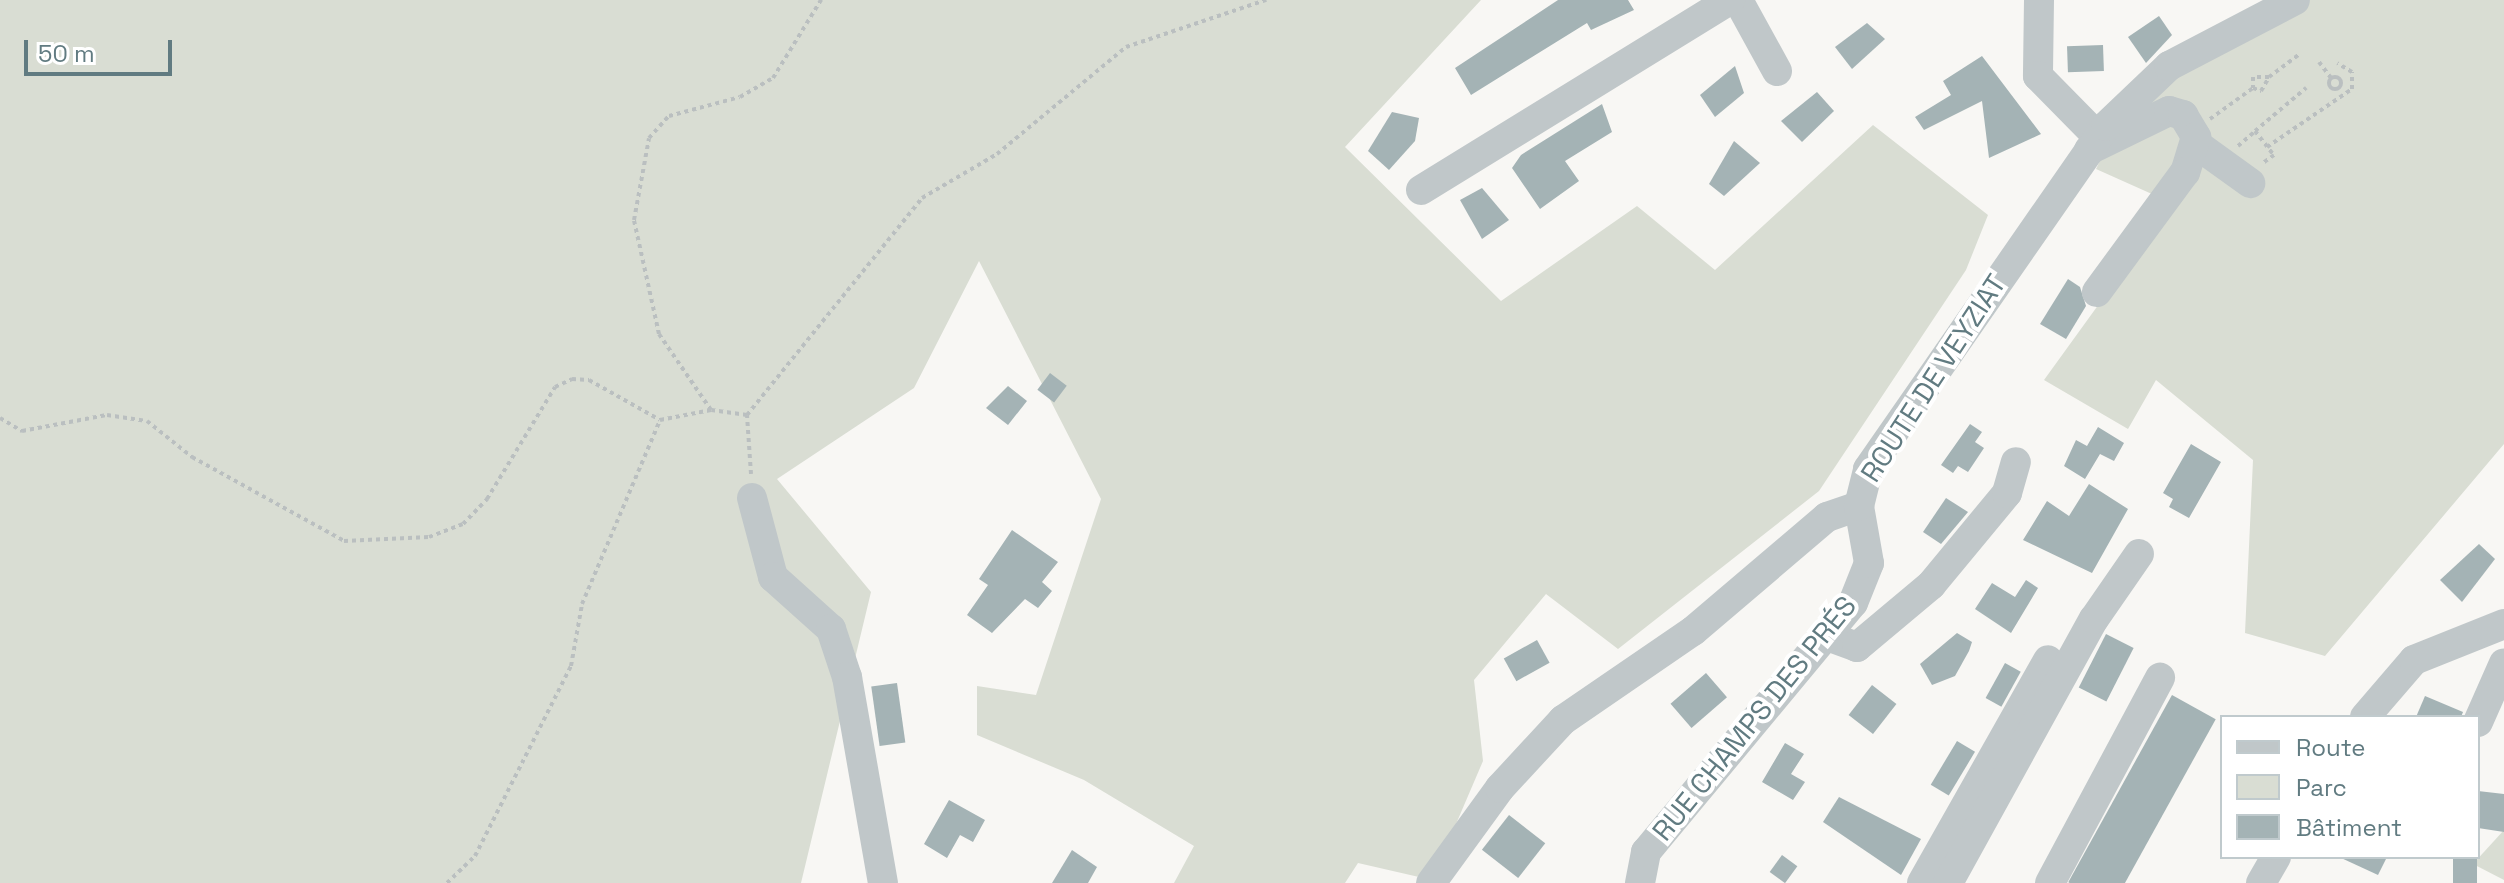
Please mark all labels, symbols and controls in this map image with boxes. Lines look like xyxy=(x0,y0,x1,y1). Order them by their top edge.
scale bar xyxy=(28,24,176,74)
text: 50 m xyxy=(38,38,95,69)
street label: ROUTE DE VEYZIAT xyxy=(1853,268,2013,488)
street label: RUE CHAMPS DES PRÉS xyxy=(1645,589,1863,847)
legend xyxy=(2220,715,2480,859)
text: Route xyxy=(2296,732,2365,763)
text: Parc xyxy=(2296,772,2347,803)
text: Bâtiment xyxy=(2296,812,2402,843)

